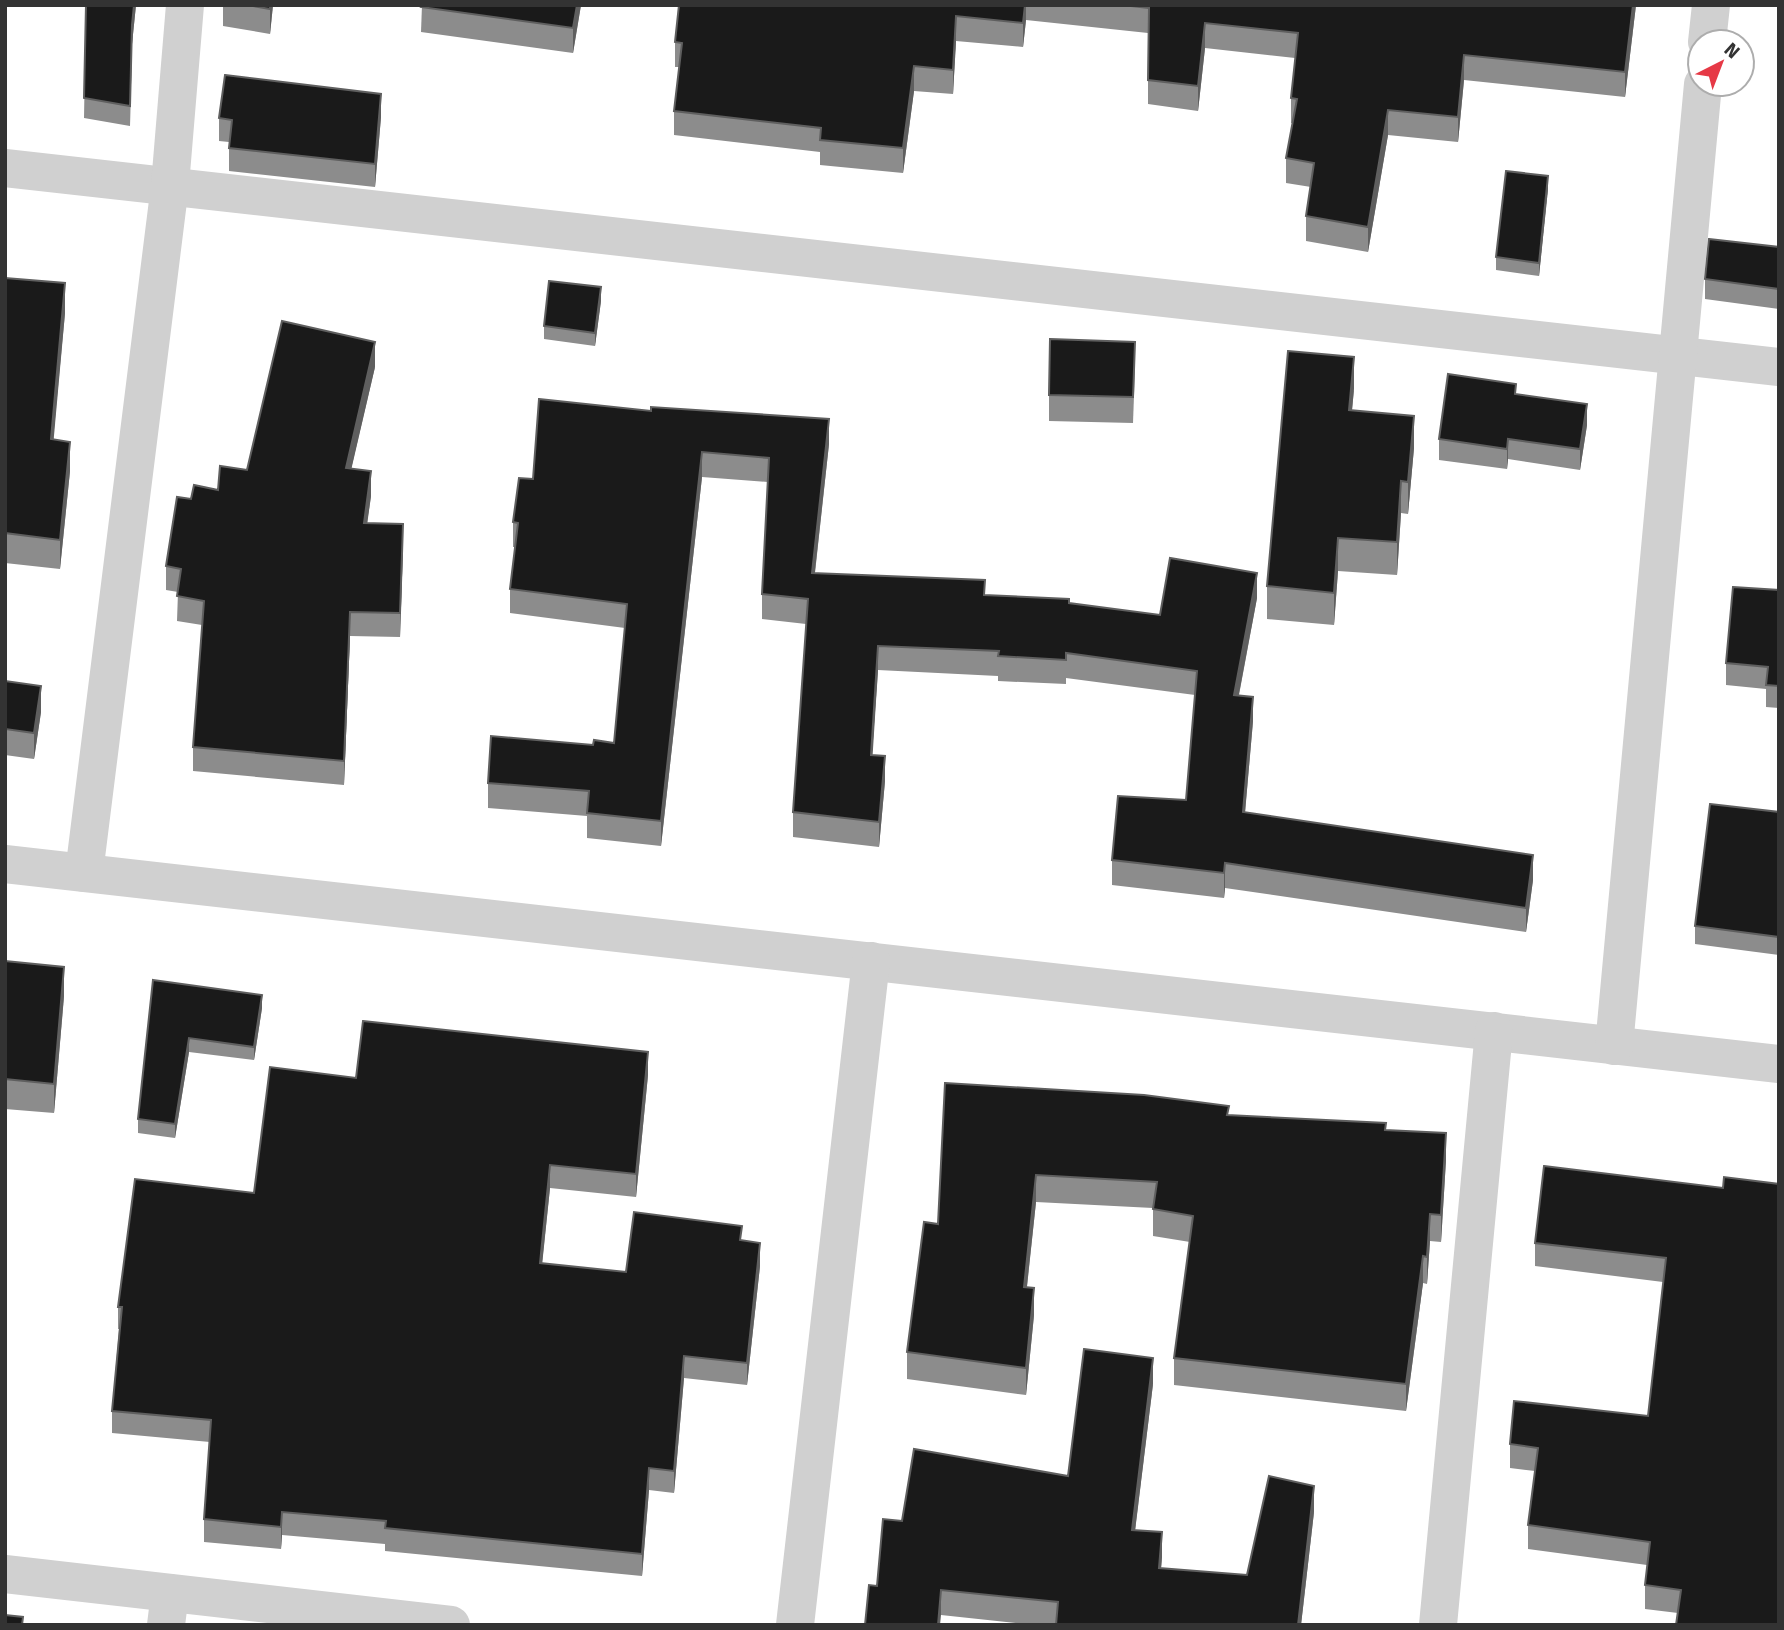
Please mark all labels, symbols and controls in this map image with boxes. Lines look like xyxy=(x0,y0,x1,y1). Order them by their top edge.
north arrow xyxy=(1686,28,1756,98)
text: N xyxy=(1720,38,1744,64)

